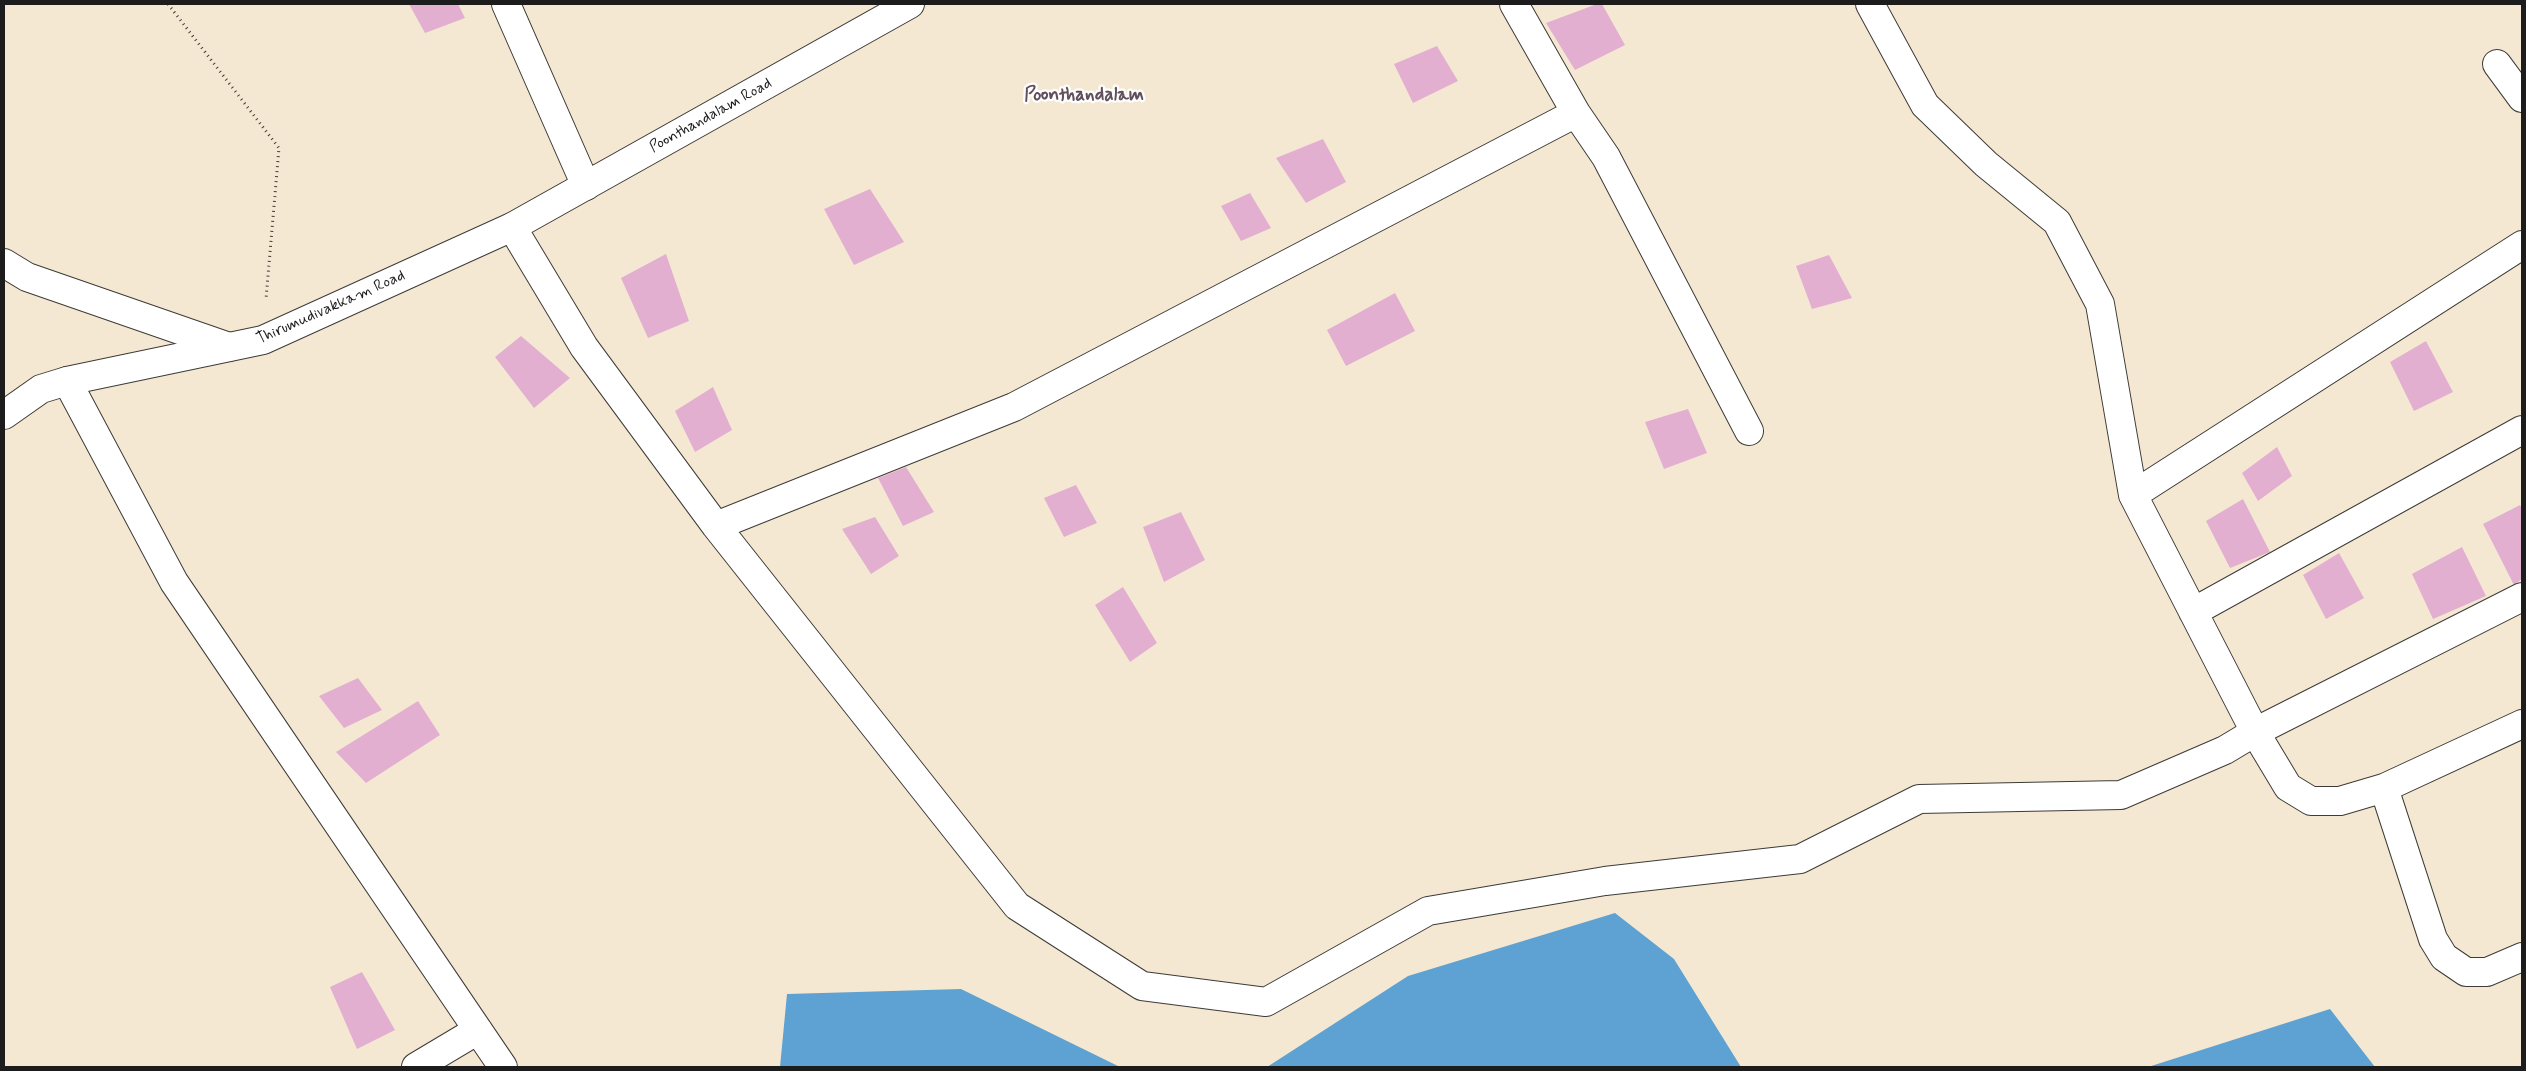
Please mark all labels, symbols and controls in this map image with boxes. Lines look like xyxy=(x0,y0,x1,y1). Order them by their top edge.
street label: Poonthandalam Road xyxy=(646,74,776,158)
district label: Poonthandalam xyxy=(1024,85,1144,107)
street label: Thirumudivakkam Road xyxy=(254,267,408,349)

